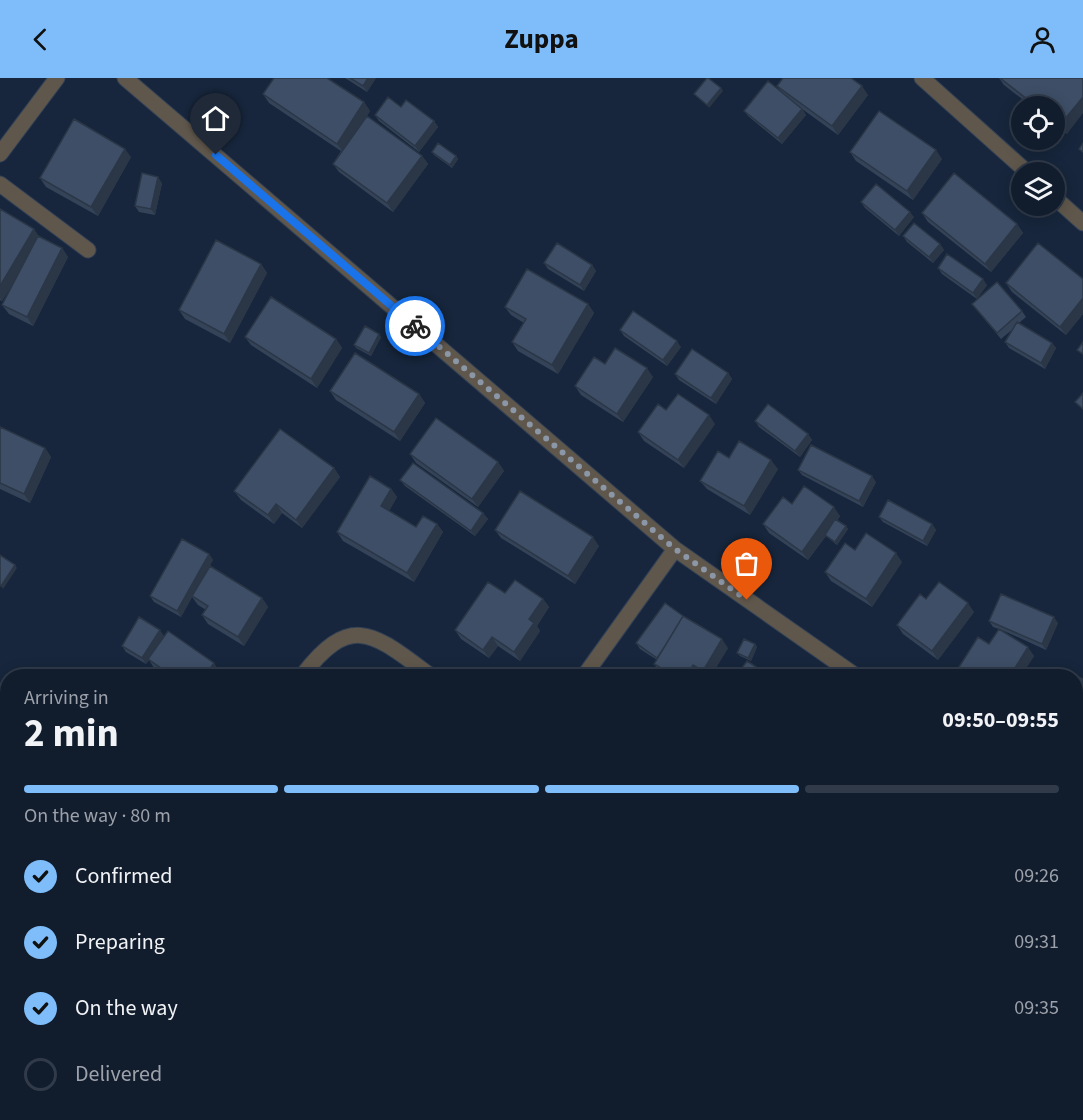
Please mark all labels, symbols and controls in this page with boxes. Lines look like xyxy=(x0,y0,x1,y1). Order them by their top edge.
text: Zuppa xyxy=(504,20,579,59)
icon: back xyxy=(24,23,57,56)
icon: person xyxy=(1026,23,1059,56)
pin xyxy=(190,93,241,155)
map controls xyxy=(1011,96,1065,216)
button: locate xyxy=(1011,96,1065,150)
icon: home xyxy=(199,102,232,135)
button: layers xyxy=(1011,162,1065,216)
courier xyxy=(385,296,445,356)
icon: bike xyxy=(399,310,432,343)
pin xyxy=(721,538,772,600)
icon: bag xyxy=(730,547,763,580)
text: Arriving in xyxy=(24,684,109,712)
text: 09:50–09:55 xyxy=(942,704,1059,736)
text: 2 min xyxy=(24,706,119,762)
text: On the way · 80 m xyxy=(24,802,171,830)
icon: check xyxy=(24,860,57,893)
text: Confirmed xyxy=(75,860,172,892)
text: 09:26 xyxy=(1014,862,1059,890)
icon: check xyxy=(24,926,57,959)
text: Preparing xyxy=(75,926,165,958)
text: 09:31 xyxy=(1014,928,1059,956)
icon: check xyxy=(24,992,57,1025)
text: On the way xyxy=(75,992,178,1024)
text: 09:35 xyxy=(1014,994,1059,1022)
text: Delivered xyxy=(75,1058,162,1090)

